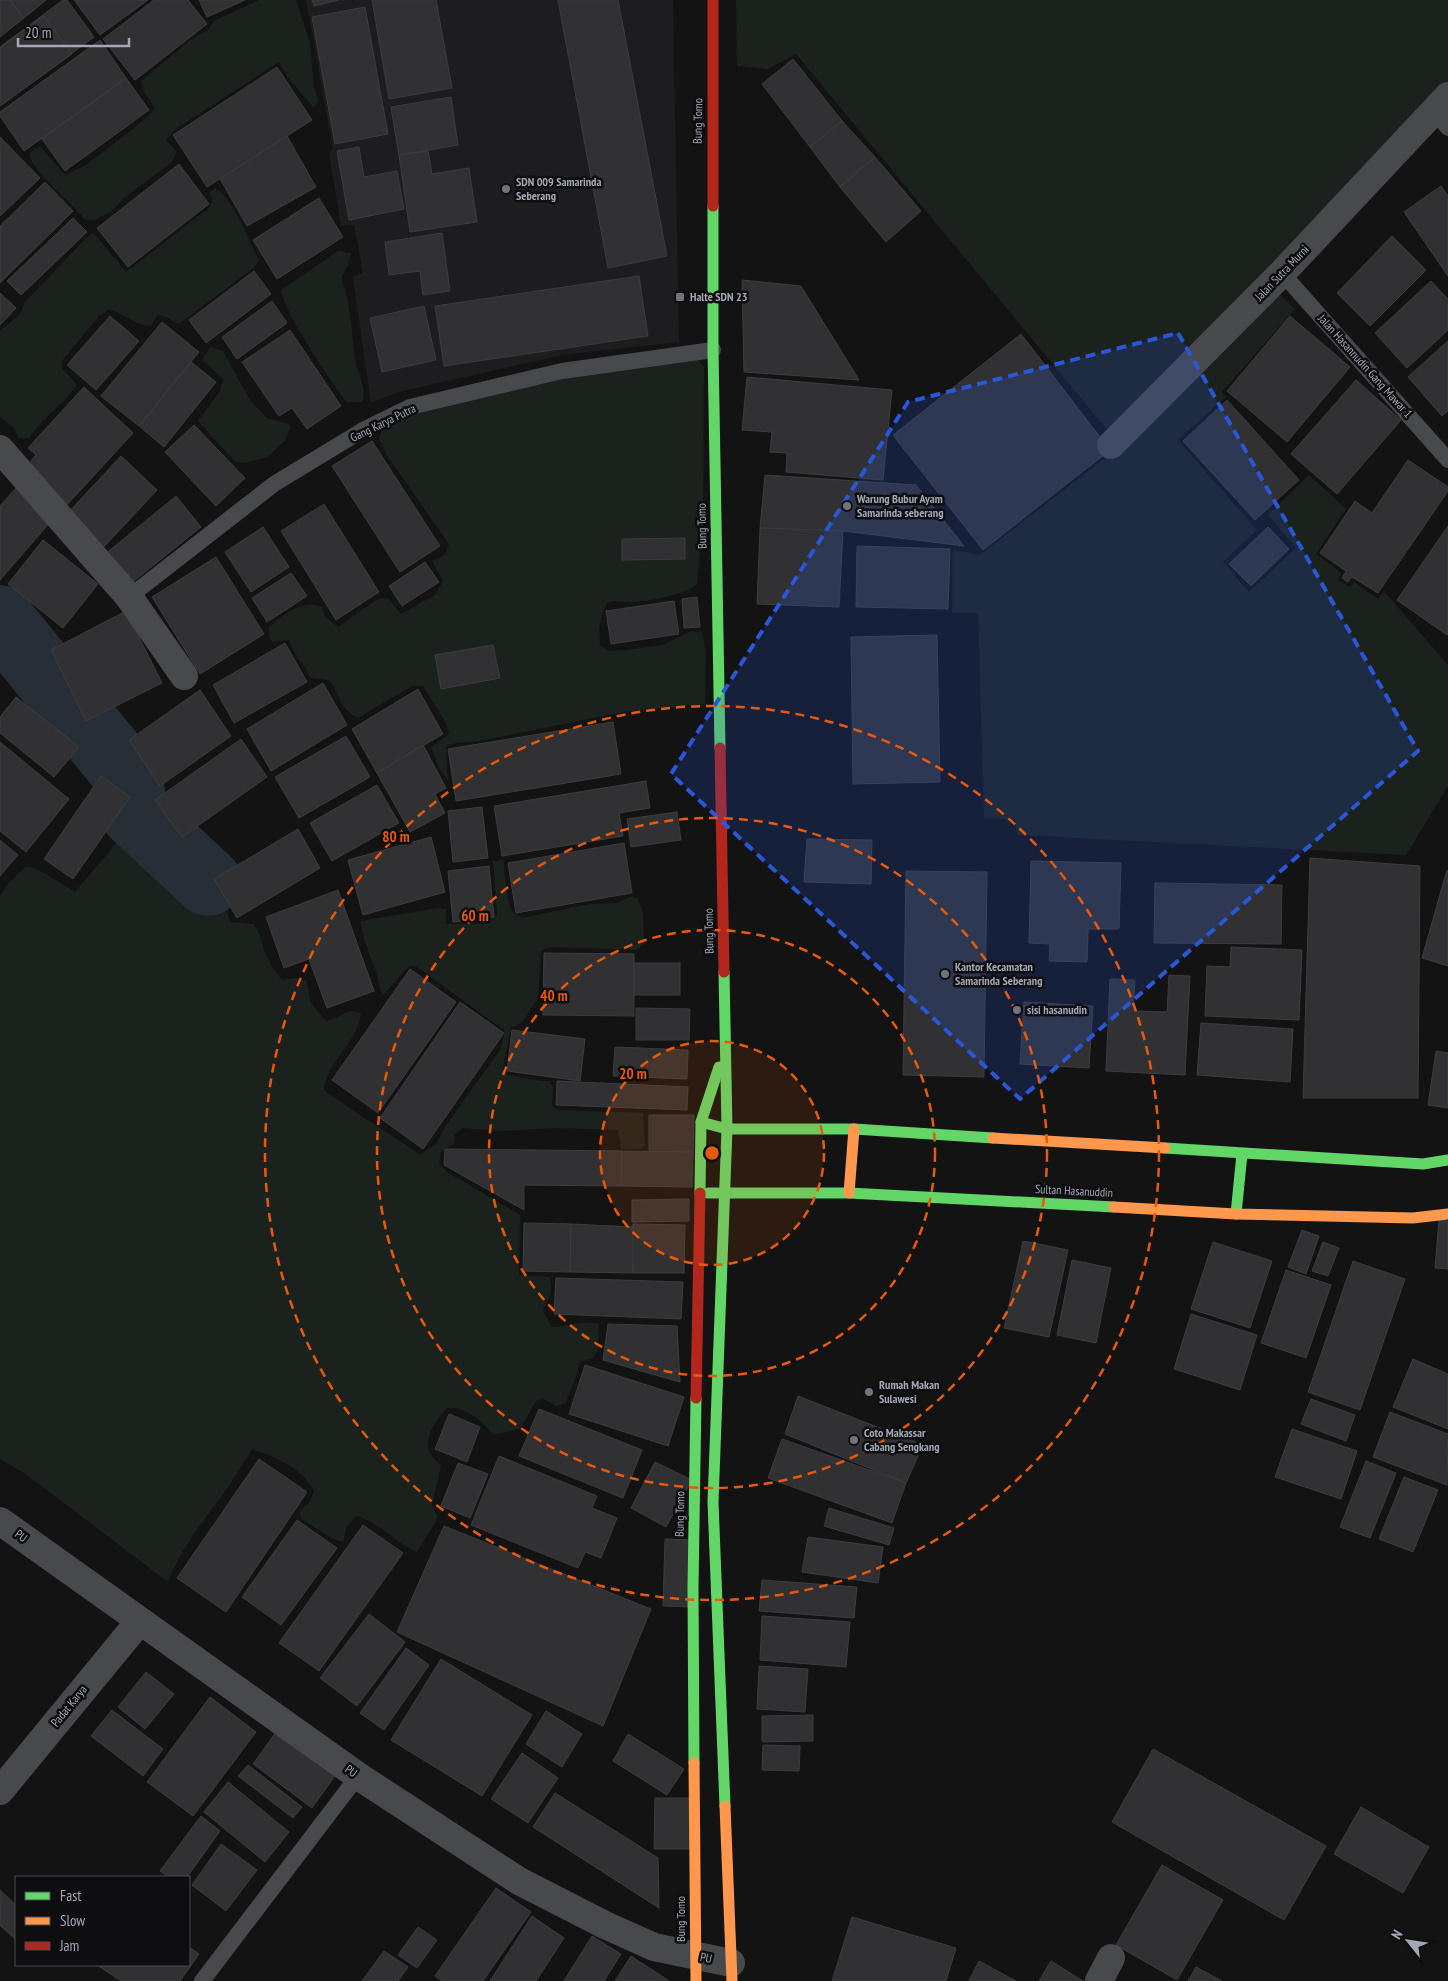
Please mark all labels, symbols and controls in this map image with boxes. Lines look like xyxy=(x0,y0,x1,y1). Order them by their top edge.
scale bar xyxy=(18,15,129,47)
text: 20 m xyxy=(25,23,51,42)
street label: Bung Tomo xyxy=(690,98,705,144)
place label: SDN 009 Samarinda Seberang xyxy=(516,174,601,203)
marker: SDN 009 Samarinda Seberang xyxy=(500,183,512,195)
street label: Jalan Sutra Murni xyxy=(1251,242,1312,304)
place label: Halte SDN 23 xyxy=(690,289,748,304)
marker: Halte SDN 23 xyxy=(674,291,686,303)
street label: Jalan Hasannudin Gang Mawar 1 xyxy=(1314,310,1416,420)
street label: Gang Karya Putra xyxy=(348,400,418,445)
place label: Warung Bubur Ayam Samarinda seberang xyxy=(856,491,943,520)
marker: Warung Bubur Ayam Samarinda seberang xyxy=(841,500,853,512)
street label: Bung Tomo xyxy=(694,503,709,549)
text: 80 m xyxy=(382,827,410,846)
text: 60 m xyxy=(461,906,489,925)
street label: Bung Tomo xyxy=(701,908,716,954)
place label: Kantor Kecamatan Samarinda Seberang xyxy=(955,959,1043,988)
marker: Kantor Kecamatan Samarinda Seberang xyxy=(939,968,951,980)
text: 40 m xyxy=(540,986,568,1005)
place label: sisi hasanudin xyxy=(1027,1002,1087,1017)
marker: sisi hasanudin xyxy=(1011,1004,1023,1016)
text: 20 m xyxy=(619,1064,647,1083)
centre of rings xyxy=(703,1144,721,1162)
street label: Sultan Hasanuddin xyxy=(1035,1181,1113,1200)
place label: Rumah Makan Sulawesi xyxy=(879,1377,939,1406)
marker: Rumah Makan Sulawesi xyxy=(863,1386,875,1398)
place label: Coto Makassar Cabang Sengkang xyxy=(864,1425,940,1454)
marker: Coto Makassar Cabang Sengkang xyxy=(848,1434,860,1446)
street label: Bung Tomo xyxy=(672,1491,687,1537)
street label: PU xyxy=(12,1526,30,1545)
street label: Padat Karya xyxy=(47,1682,90,1729)
street label: PU xyxy=(342,1761,360,1780)
legend xyxy=(15,1876,190,1966)
text: Fast xyxy=(60,1886,81,1905)
street label: Bung Tomo xyxy=(673,1896,688,1942)
text: Slow xyxy=(60,1911,85,1930)
north arrow xyxy=(1383,1916,1433,1966)
text: N xyxy=(1387,1927,1406,1942)
text: Jam xyxy=(59,1936,79,1955)
street label: PU xyxy=(699,1949,713,1966)

